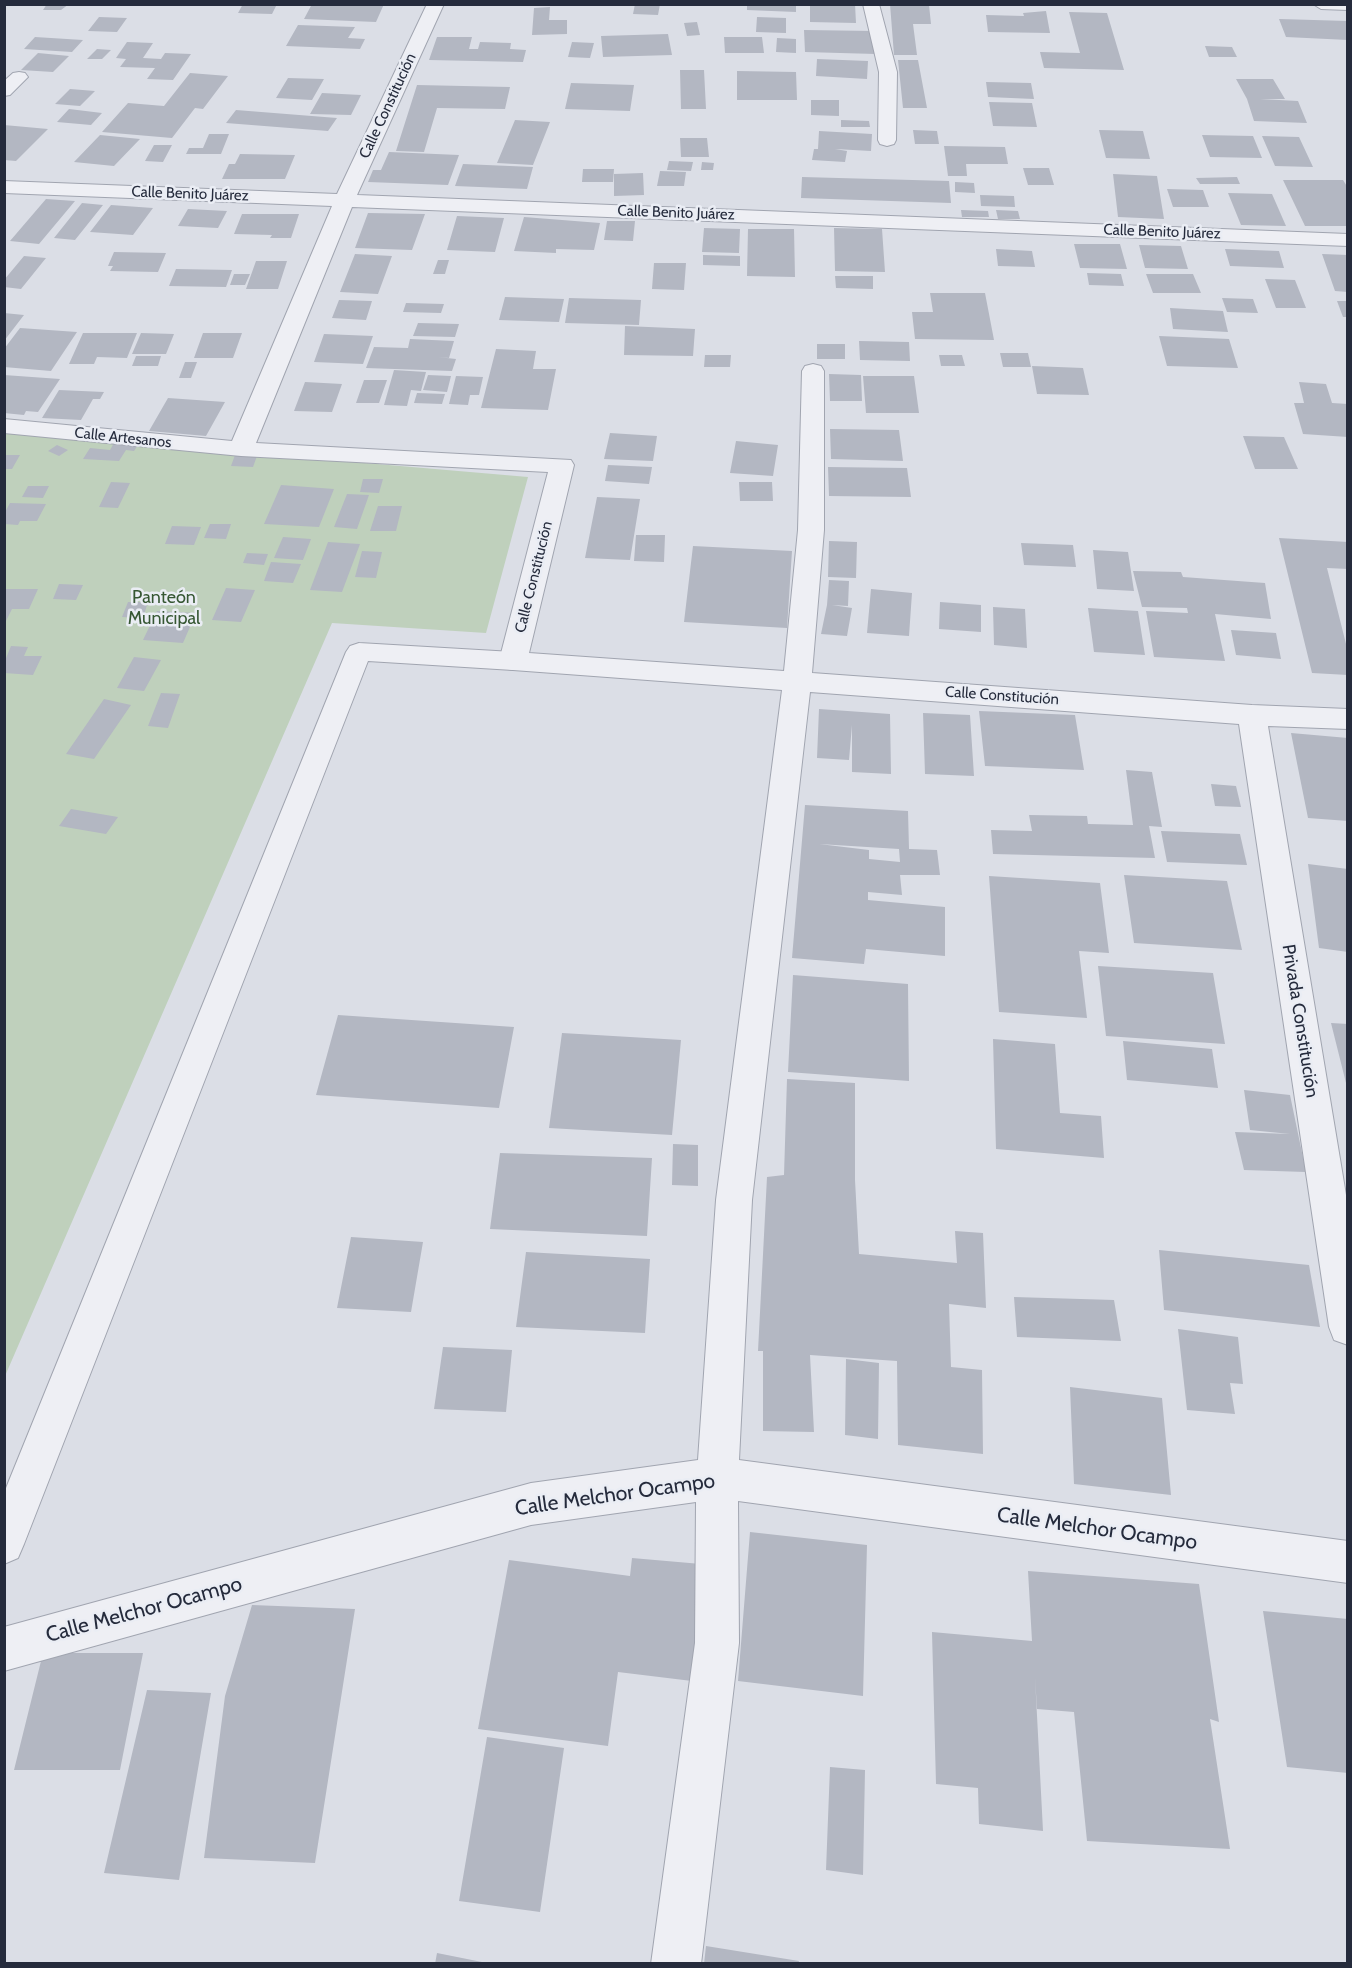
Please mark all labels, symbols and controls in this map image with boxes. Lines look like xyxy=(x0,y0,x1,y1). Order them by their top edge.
street label: Calle Constitución xyxy=(356,50,420,162)
street label: Calle Benito Juárez xyxy=(131,183,249,205)
street label: Calle Benito Juárez xyxy=(617,202,735,224)
street label: Calle Benito Juárez xyxy=(1103,221,1221,243)
street label: Calle Artesanos xyxy=(74,424,172,452)
street label: Calle Constitución xyxy=(511,519,557,635)
park label: Panteón Municipal xyxy=(128,587,200,630)
street label: Calle Constitución xyxy=(944,683,1060,709)
street label: Privada Constitución xyxy=(1277,943,1323,1099)
street label: Calle Melchor Ocampo xyxy=(513,1468,717,1522)
street label: Calle Melchor Ocampo xyxy=(995,1502,1199,1556)
street label: Calle Melchor Ocampo xyxy=(43,1572,245,1648)

